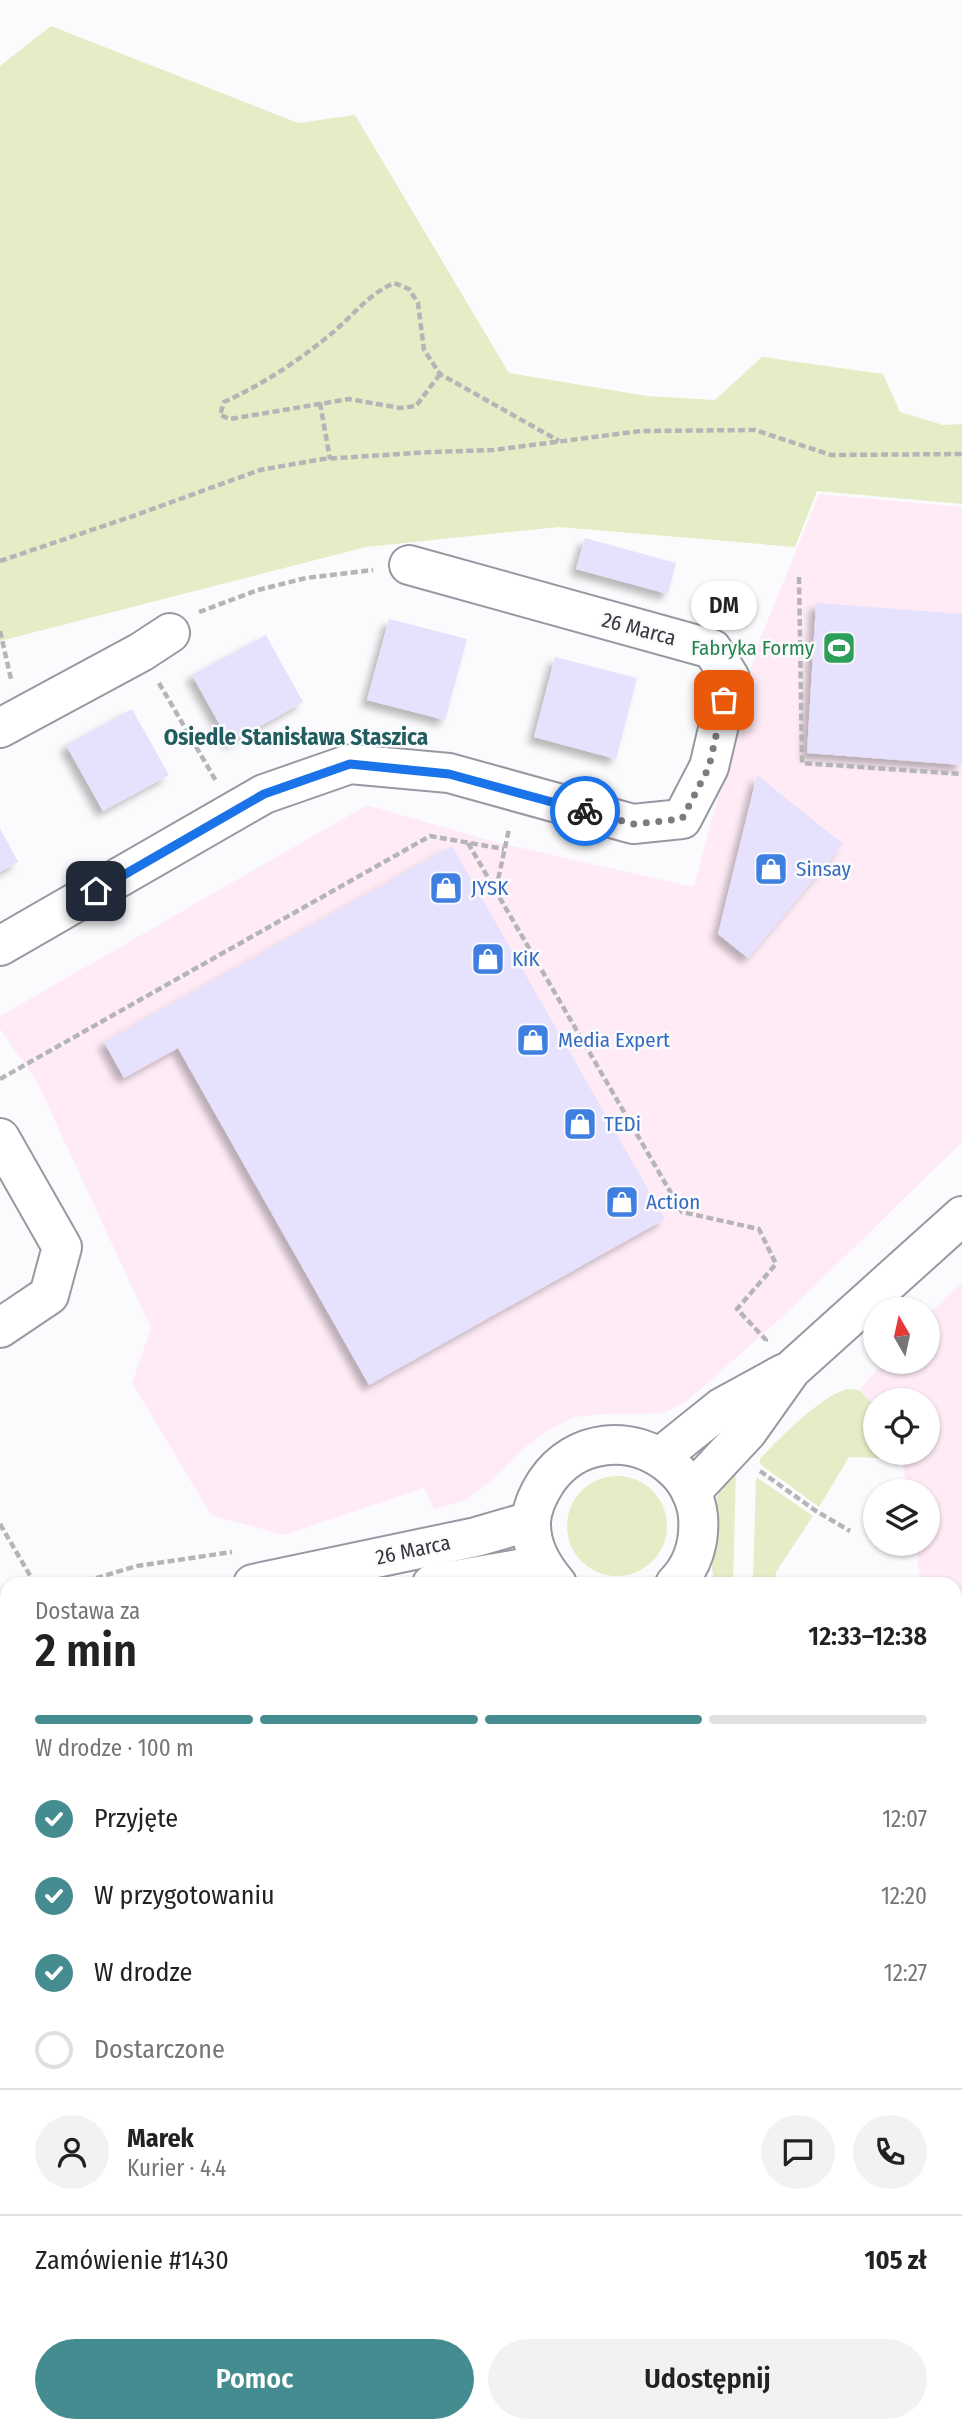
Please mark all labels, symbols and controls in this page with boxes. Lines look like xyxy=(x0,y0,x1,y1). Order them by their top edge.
callout: DM xyxy=(691,581,757,630)
text: DM xyxy=(709,591,739,619)
street label: 26 Marca xyxy=(599,607,679,651)
sports icon: Fabryka Formy xyxy=(820,629,858,667)
place label: Fabryka Formy xyxy=(691,635,815,661)
pin xyxy=(694,670,754,730)
icon: bag xyxy=(705,681,743,719)
district label: Osiedle Stanisława Staszica xyxy=(164,723,428,751)
courier xyxy=(550,776,620,846)
icon: bike xyxy=(566,792,604,830)
shop icon: Sinsay xyxy=(752,850,790,888)
place label: Sinsay xyxy=(796,856,852,882)
pin xyxy=(66,861,126,921)
shop icon: JYSK xyxy=(427,869,465,907)
icon: home xyxy=(77,872,115,910)
place label: JYSK xyxy=(471,875,509,901)
shop icon: KiK xyxy=(469,940,507,978)
place label: KiK xyxy=(512,946,540,972)
shop icon: Media Expert xyxy=(514,1021,552,1059)
place label: Media Expert xyxy=(558,1027,670,1053)
shop icon: TEDi xyxy=(561,1105,599,1143)
place label: TEDi xyxy=(604,1111,641,1137)
shop icon: Action xyxy=(603,1183,641,1221)
place label: Action xyxy=(646,1189,700,1215)
north arrow xyxy=(863,1297,940,1374)
map controls xyxy=(863,1297,940,1556)
button: locate xyxy=(863,1388,940,1465)
button: layers xyxy=(863,1479,940,1556)
street label: 26 Marca xyxy=(373,1529,453,1571)
text: Dostawa za xyxy=(35,1597,140,1625)
text: 12:33–12:38 xyxy=(808,1621,927,1652)
text: 2 min xyxy=(35,1623,137,1678)
text: W drodze · 100 m xyxy=(35,1734,194,1762)
icon: check xyxy=(35,1800,73,1838)
text: Przyjęte xyxy=(94,1803,178,1834)
text: 12:07 xyxy=(882,1805,927,1833)
icon: check xyxy=(35,1877,73,1915)
text: W przygotowaniu xyxy=(94,1880,275,1911)
text: 12:20 xyxy=(881,1882,927,1910)
icon: check xyxy=(35,1954,73,1992)
text: W drodze xyxy=(94,1957,192,1988)
text: 12:27 xyxy=(884,1959,927,1987)
text: Dostarczone xyxy=(94,2034,225,2065)
button: person xyxy=(35,2115,109,2189)
button: chat xyxy=(761,2115,835,2189)
button: phone xyxy=(853,2115,927,2189)
text: Marek xyxy=(127,2123,194,2154)
text: Kurier · 4.4 xyxy=(127,2154,226,2182)
text: Zamówienie #1430 xyxy=(35,2245,229,2276)
text: 105 zł xyxy=(864,2245,927,2276)
button: Pomoc xyxy=(35,2339,474,2419)
button: Udostępnij xyxy=(488,2339,927,2419)

